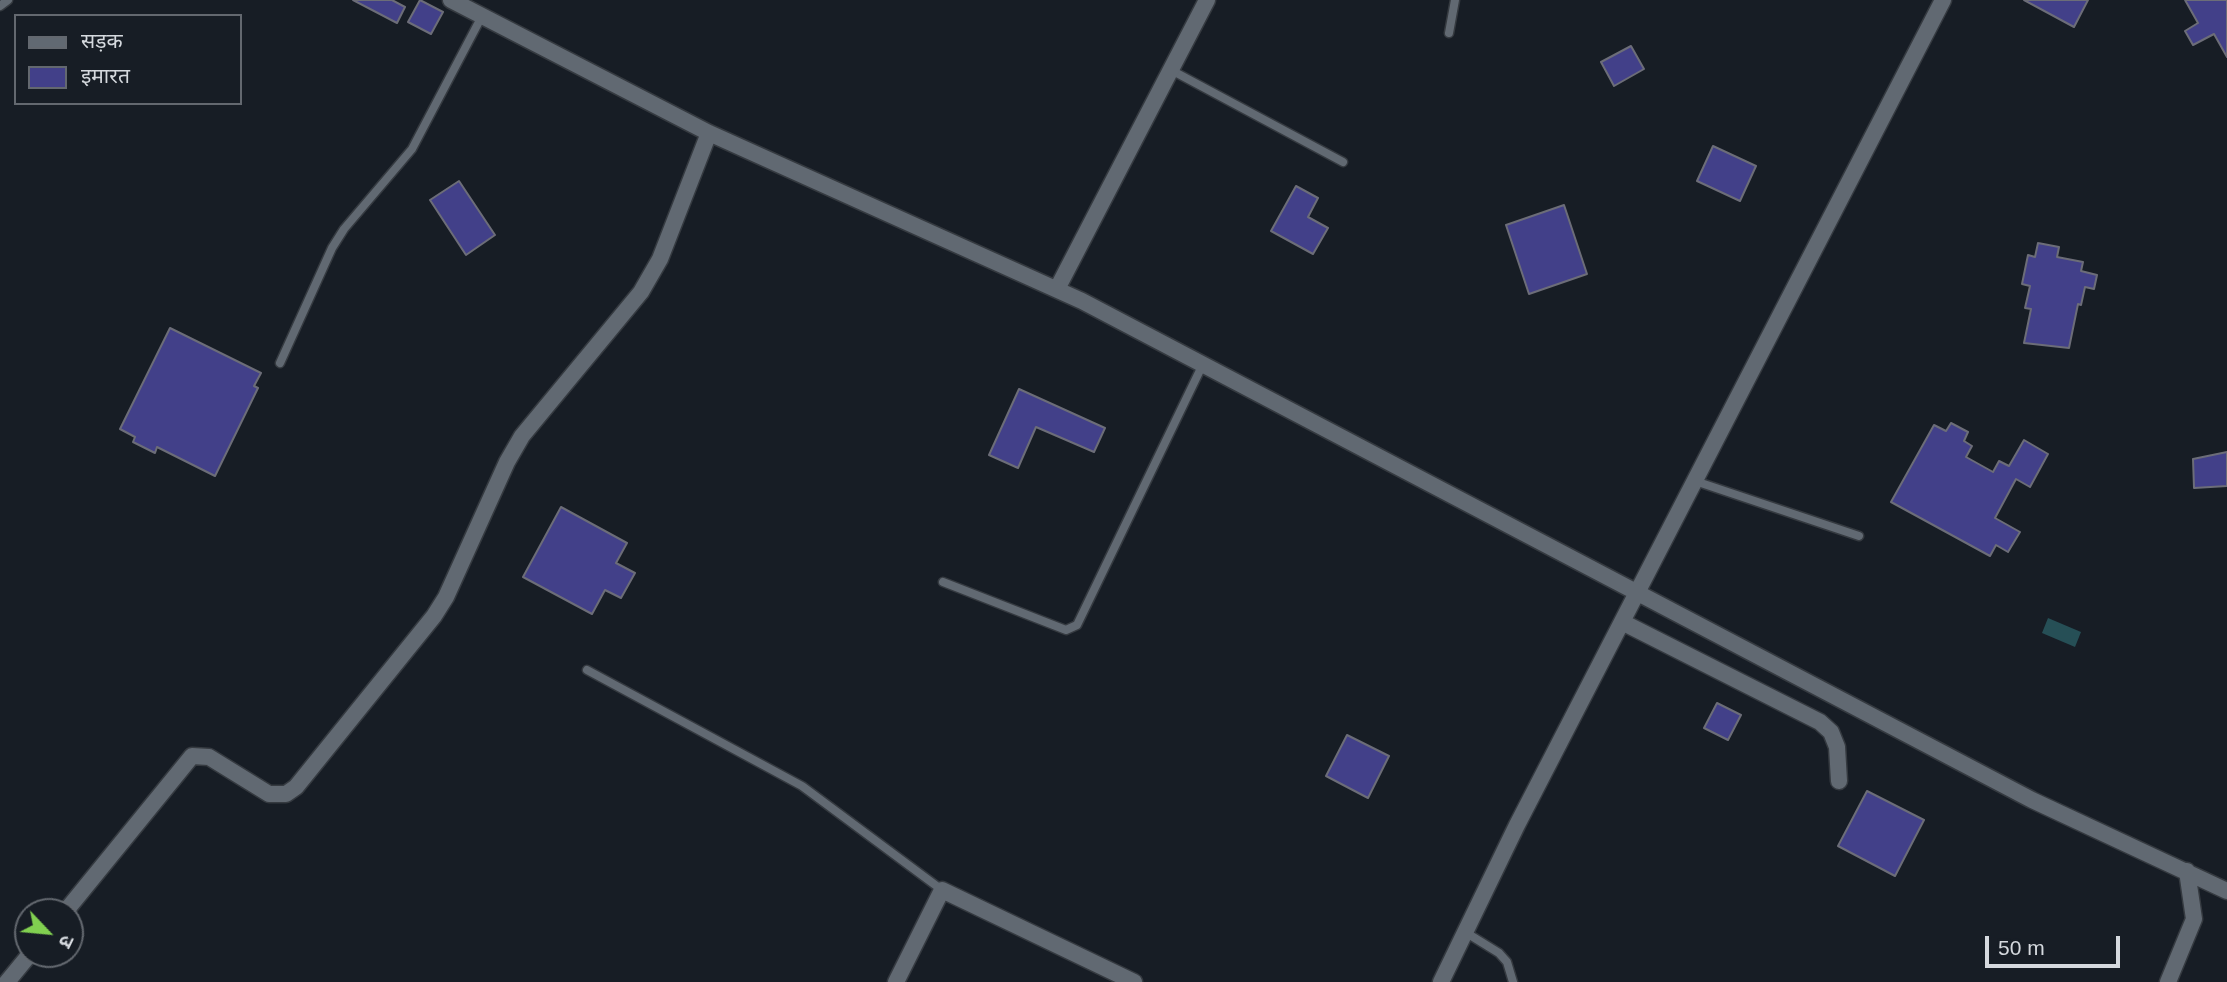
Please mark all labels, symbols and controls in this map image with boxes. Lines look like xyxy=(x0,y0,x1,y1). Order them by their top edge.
legend xyxy=(14,14,242,105)
text: सड़क xyxy=(81,29,123,52)
text: इमारत xyxy=(81,64,130,87)
north arrow xyxy=(14,898,84,968)
scale bar xyxy=(1989,922,2124,966)
text: उ xyxy=(55,932,78,951)
text: 50 m xyxy=(1998,936,2045,959)

